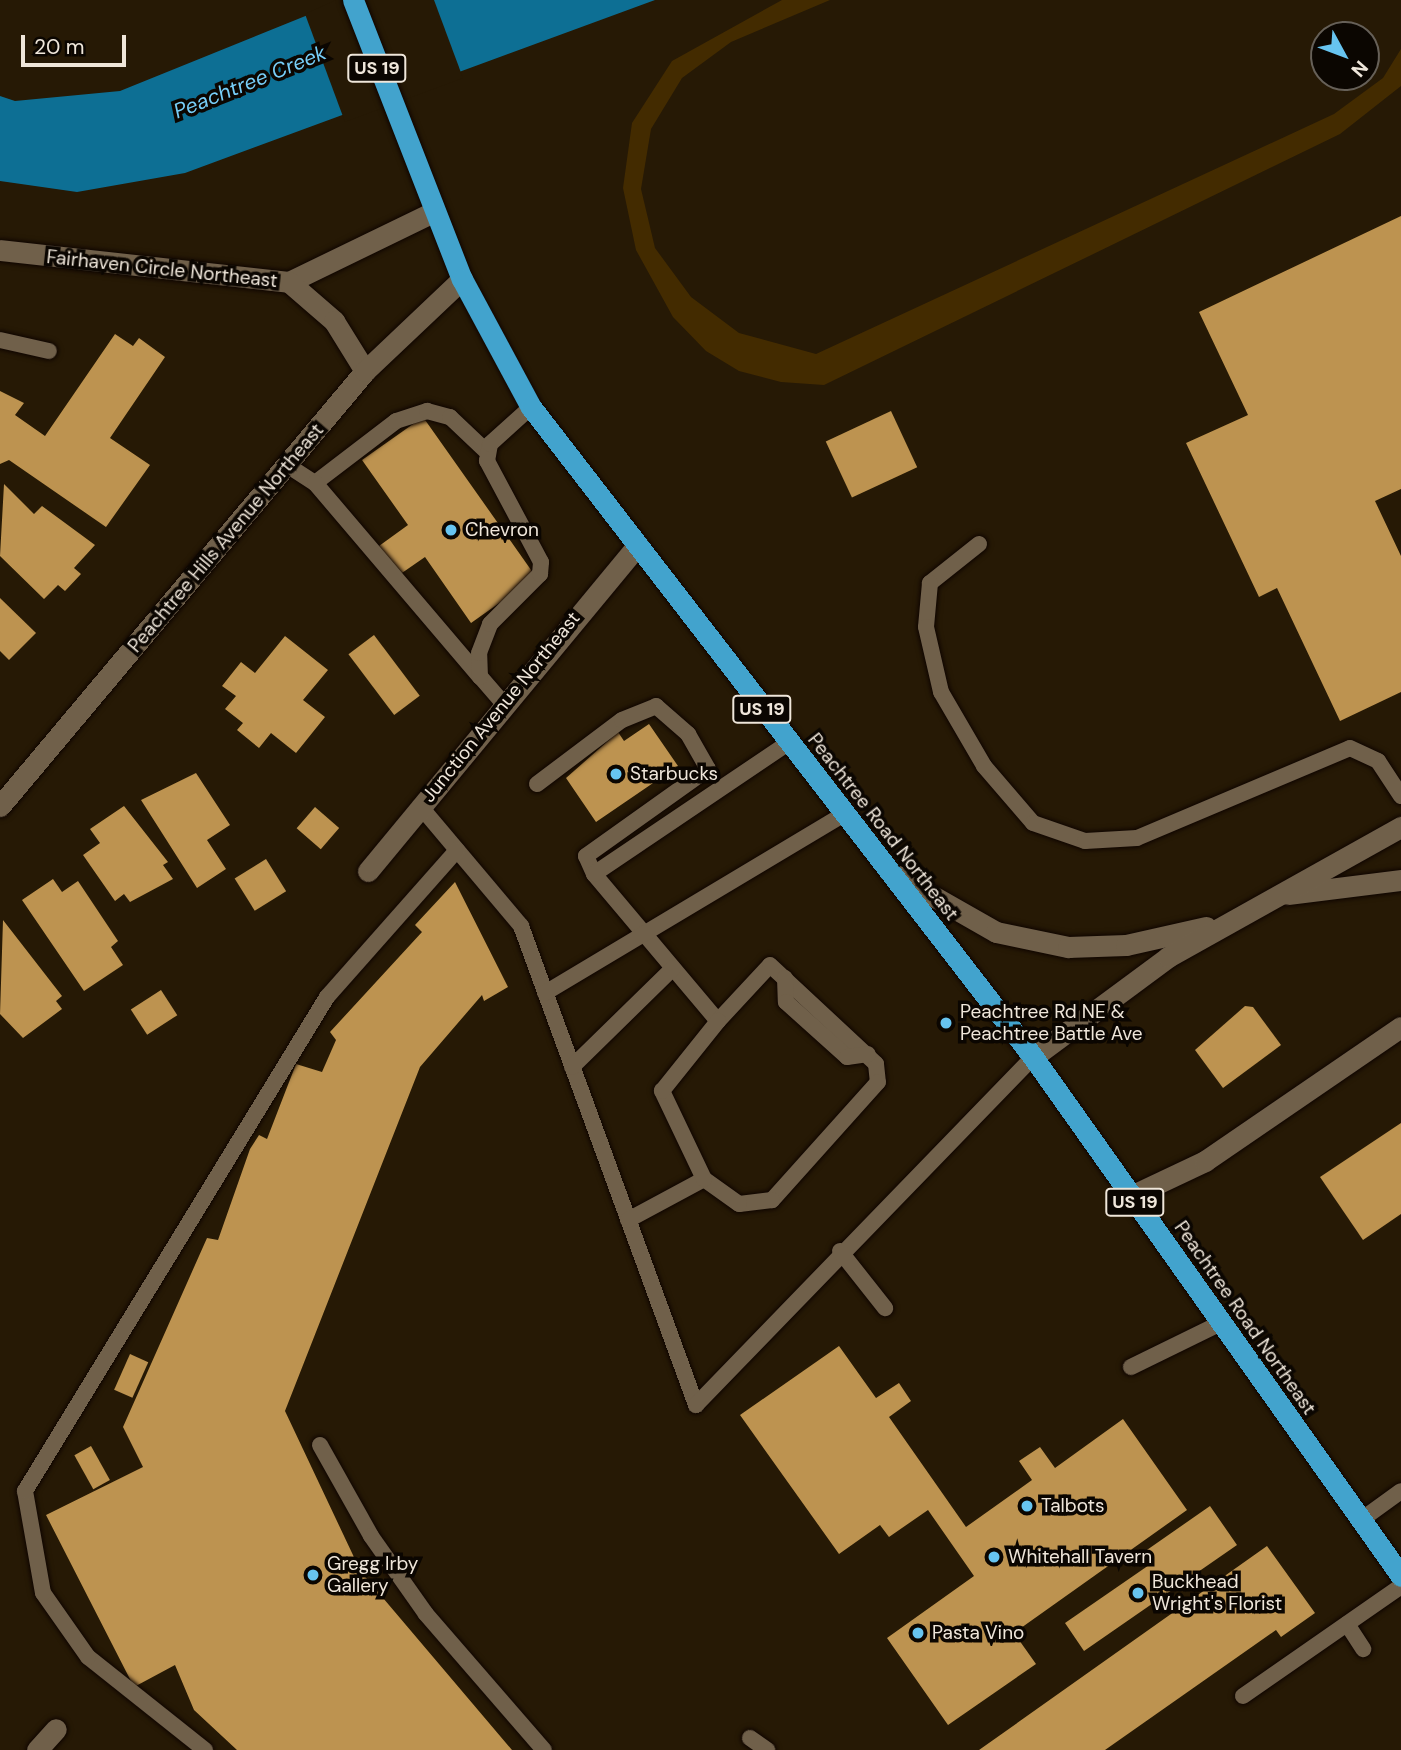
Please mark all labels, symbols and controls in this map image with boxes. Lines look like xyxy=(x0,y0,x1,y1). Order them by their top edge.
scale bar xyxy=(24,21,130,65)
north arrow xyxy=(1310,21,1380,91)
text: 20 m xyxy=(34,33,85,61)
water label: Peachtree Creek xyxy=(170,40,330,124)
road number: US 19 xyxy=(347,54,407,82)
text: N xyxy=(1346,55,1374,82)
street label: Fairhaven Circle Northeast xyxy=(45,246,279,292)
street label: Peachtree Hills Avenue Northeast xyxy=(123,419,329,657)
place label: Chevron xyxy=(465,519,539,541)
marker: Chevron xyxy=(443,522,459,538)
street label: Junction Avenue Northeast xyxy=(417,607,585,807)
road number: US 19 xyxy=(732,694,792,724)
street label: Peachtree Road Northeast xyxy=(803,729,963,925)
place label: Starbucks xyxy=(630,763,718,785)
marker: Starbucks xyxy=(608,766,624,782)
place label: Peachtree Rd NE & Peachtree Battle Ave xyxy=(960,1001,1143,1045)
marker: Peachtree Rd NE & Peachtree Battle Ave xyxy=(938,1015,954,1031)
road number: US 19 xyxy=(1105,1188,1165,1217)
street label: Peachtree Road Northeast xyxy=(1169,1217,1321,1419)
place label: Talbots xyxy=(1041,1495,1105,1517)
marker: Talbots xyxy=(1019,1498,1035,1514)
place label: Whitehall Tavern xyxy=(1008,1546,1152,1568)
marker: Whitehall Tavern xyxy=(986,1549,1002,1565)
place label: Gregg Irby Gallery xyxy=(327,1553,418,1597)
marker: Gregg Irby Gallery xyxy=(305,1567,321,1583)
place label: Buckhead Wright's Florist xyxy=(1152,1571,1282,1615)
marker: Buckhead Wright's Florist xyxy=(1130,1585,1146,1601)
place label: Pasta Vino xyxy=(932,1622,1024,1644)
marker: Pasta Vino xyxy=(910,1625,926,1641)

